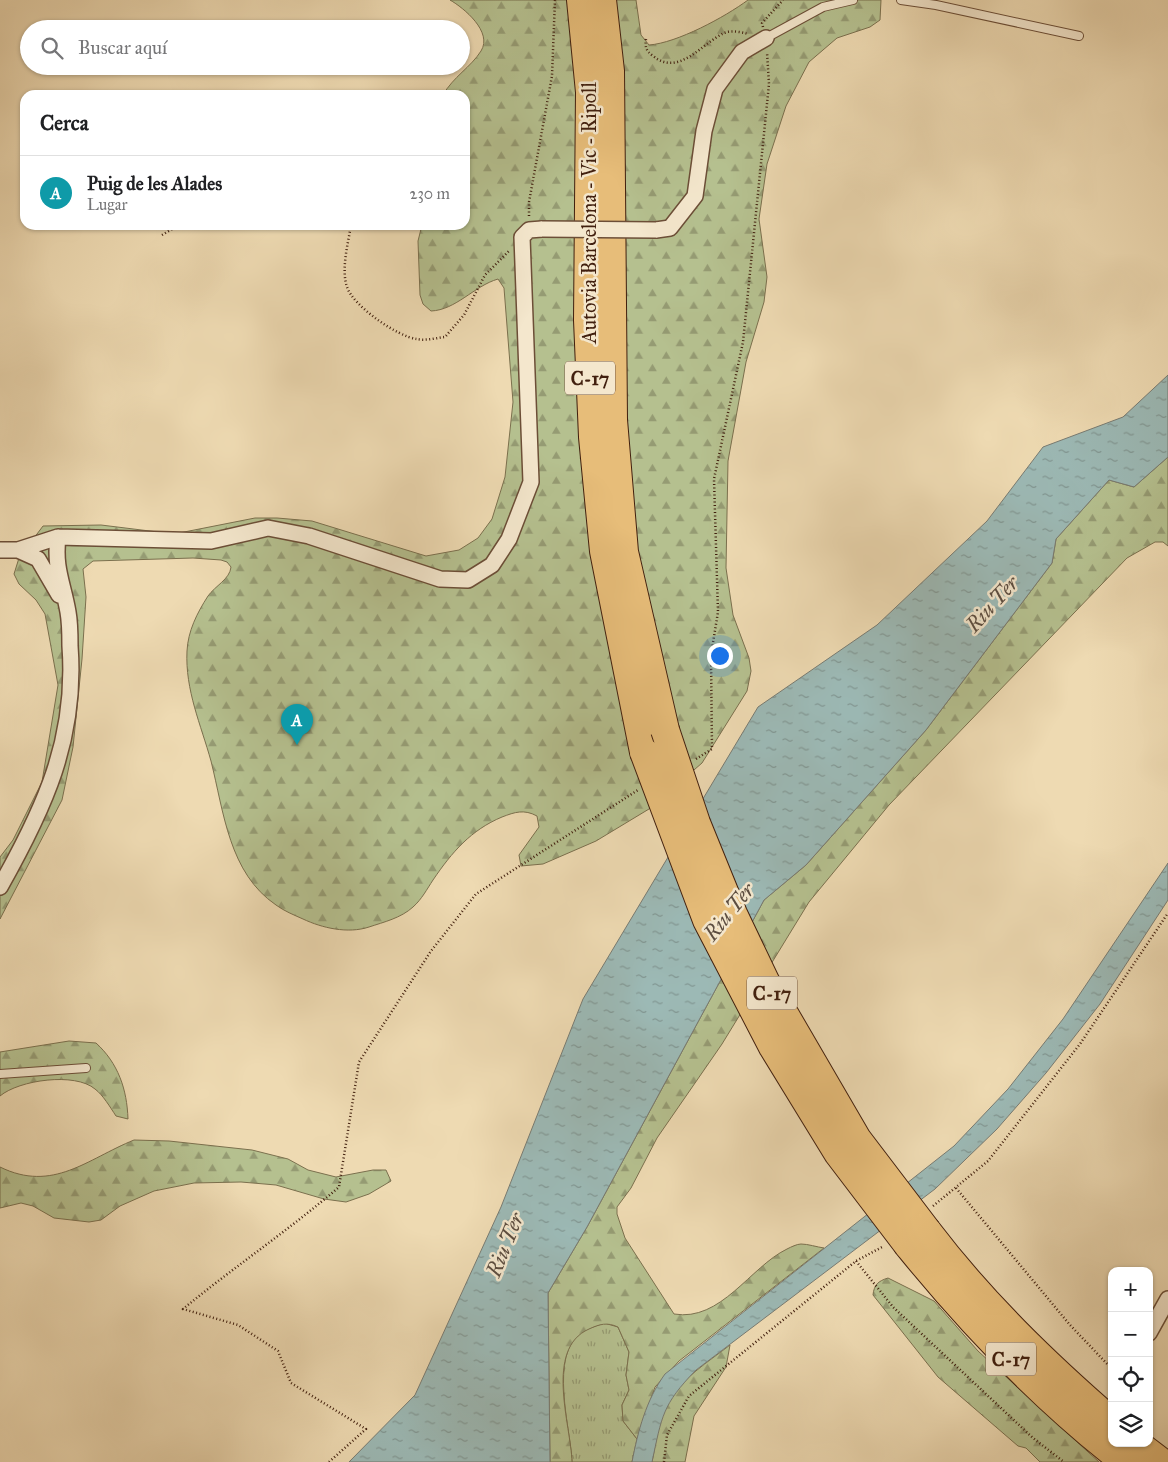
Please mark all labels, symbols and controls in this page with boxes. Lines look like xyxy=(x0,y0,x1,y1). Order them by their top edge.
search box xyxy=(20,20,470,75)
icon: search xyxy=(38,34,66,62)
text: Buscar aquí xyxy=(78,36,167,59)
street label: Autovia Barcelona - Vic - Ripoll xyxy=(577,82,601,345)
text: Cerca xyxy=(40,110,89,136)
text: Puig de les Alades xyxy=(87,172,222,195)
text: A xyxy=(51,184,61,203)
text: 230 m xyxy=(410,184,450,203)
text: Lugar xyxy=(87,195,128,214)
road number: C-17 xyxy=(565,362,615,394)
water label: Riu Ter xyxy=(959,570,1025,638)
your location xyxy=(707,643,733,669)
pin: A xyxy=(281,704,313,745)
water label: Riu Ter xyxy=(697,877,761,947)
road number: C-17 xyxy=(747,976,797,1010)
water label: Riu Ter xyxy=(480,1208,530,1282)
map controls xyxy=(1108,1267,1153,1447)
button: + xyxy=(1108,1267,1153,1312)
button: − xyxy=(1108,1312,1153,1357)
road number: C-17 xyxy=(986,1342,1036,1376)
button: locate xyxy=(1108,1357,1153,1402)
button: layers xyxy=(1108,1402,1153,1447)

